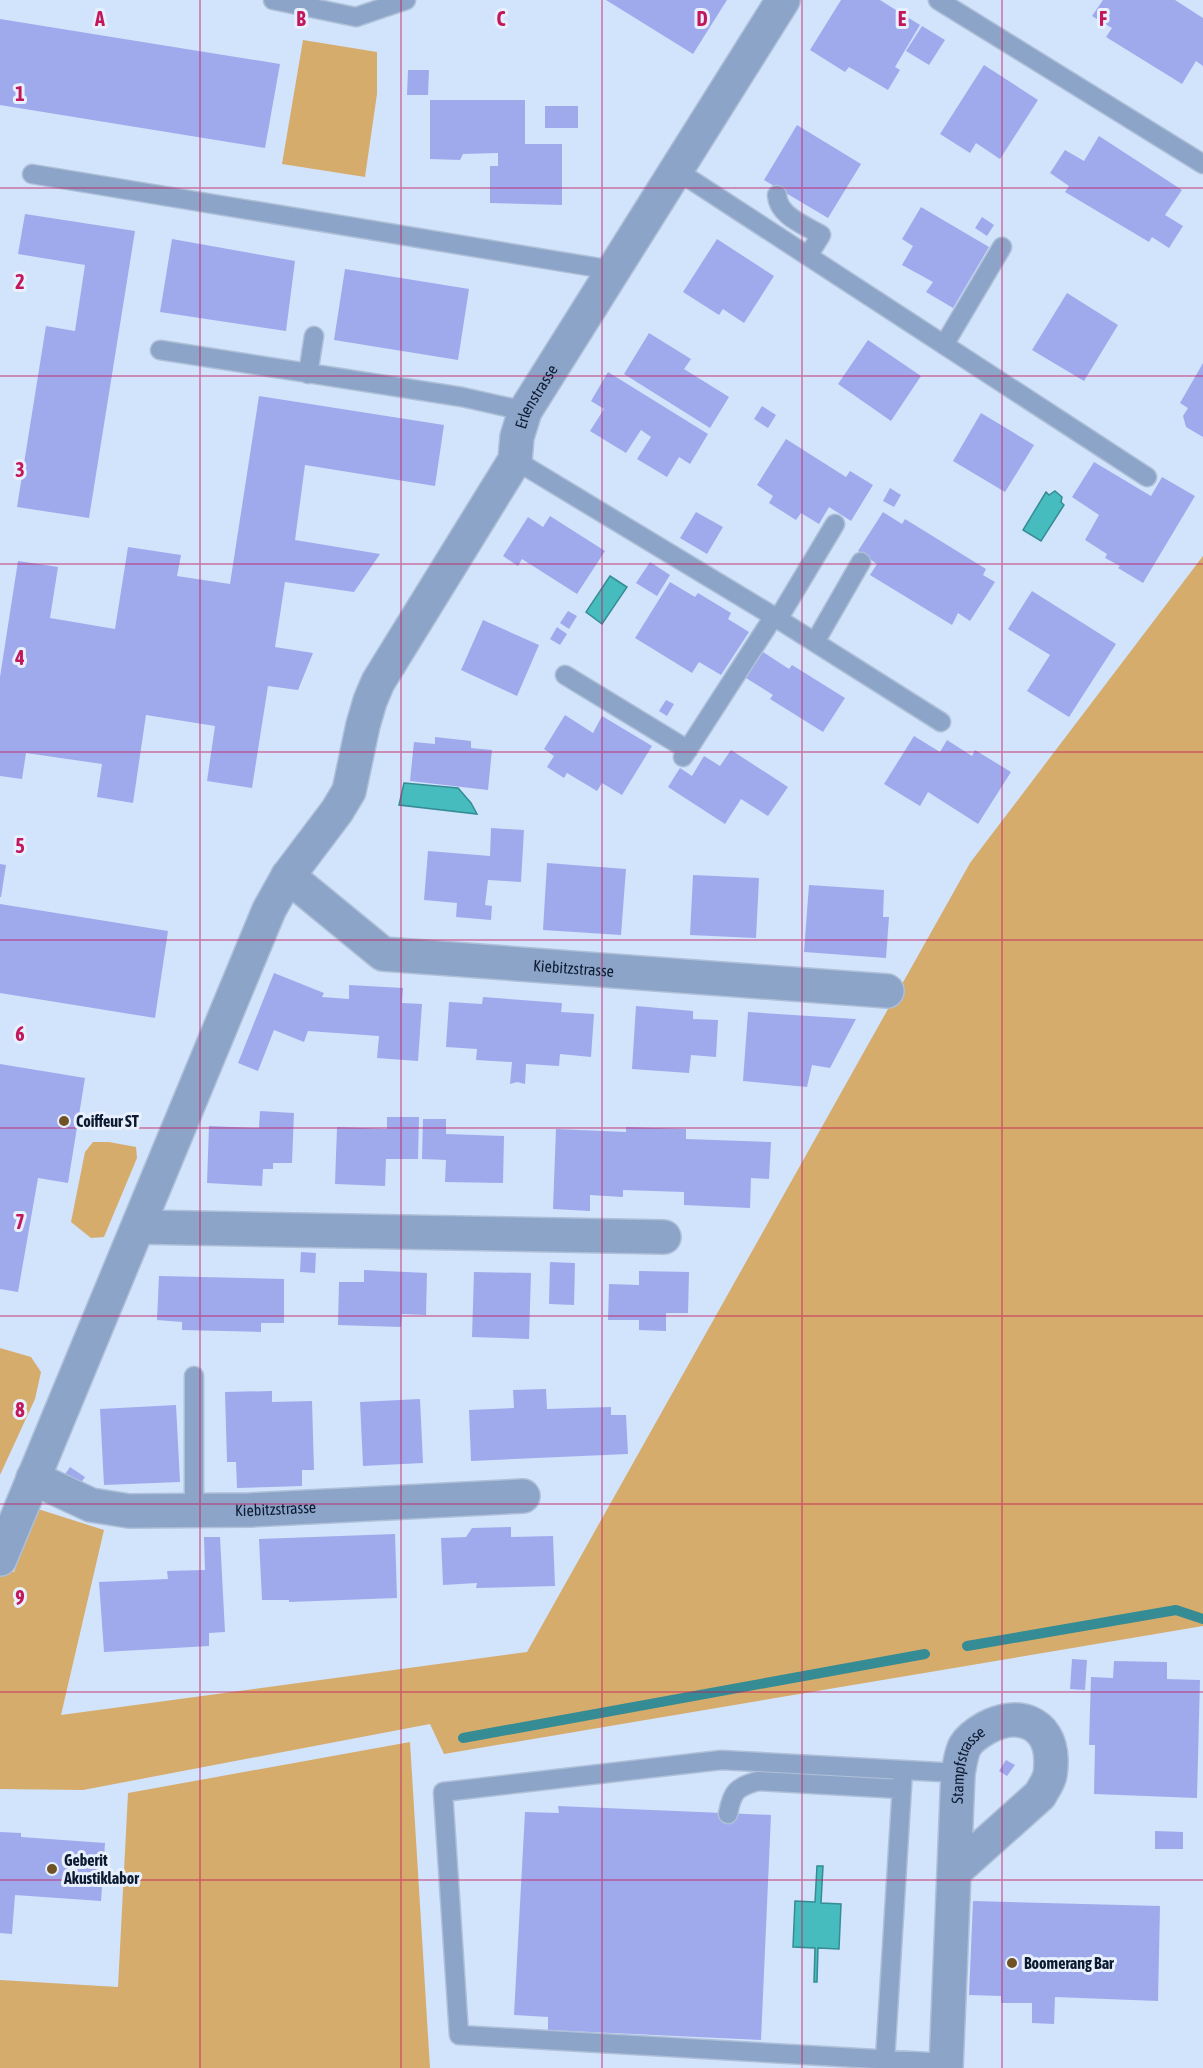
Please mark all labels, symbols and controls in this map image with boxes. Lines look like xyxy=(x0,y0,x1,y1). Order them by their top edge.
text: A xyxy=(94,7,105,30)
text: B xyxy=(296,7,306,30)
text: C xyxy=(497,7,506,30)
text: D xyxy=(696,7,708,30)
text: E xyxy=(898,7,907,30)
text: F xyxy=(1099,7,1107,30)
text: 1 xyxy=(15,82,25,105)
text: 2 xyxy=(15,270,25,293)
street label: Erlenstrasse xyxy=(511,361,561,431)
text: 3 xyxy=(15,458,25,481)
text: 4 xyxy=(14,646,25,669)
text: 5 xyxy=(15,834,25,857)
street label: Kiebitzstrasse xyxy=(532,956,615,980)
text: 6 xyxy=(15,1022,25,1045)
place label: Coiffeur ST xyxy=(76,1112,140,1130)
marker: Coiffeur ST xyxy=(57,1114,71,1128)
text: 7 xyxy=(15,1210,25,1233)
text: 8 xyxy=(15,1398,25,1421)
street label: Kiebitzstrasse xyxy=(235,1498,317,1519)
text: 9 xyxy=(15,1586,25,1609)
street label: Stampfstrasse xyxy=(948,1722,988,1804)
place label: Geberit Akustiklabor xyxy=(63,1851,139,1887)
marker: Geberit Akustiklabor xyxy=(45,1862,59,1876)
place label: Boomerang Bar xyxy=(1024,1954,1114,1972)
marker: Boomerang Bar xyxy=(1005,1956,1019,1970)

